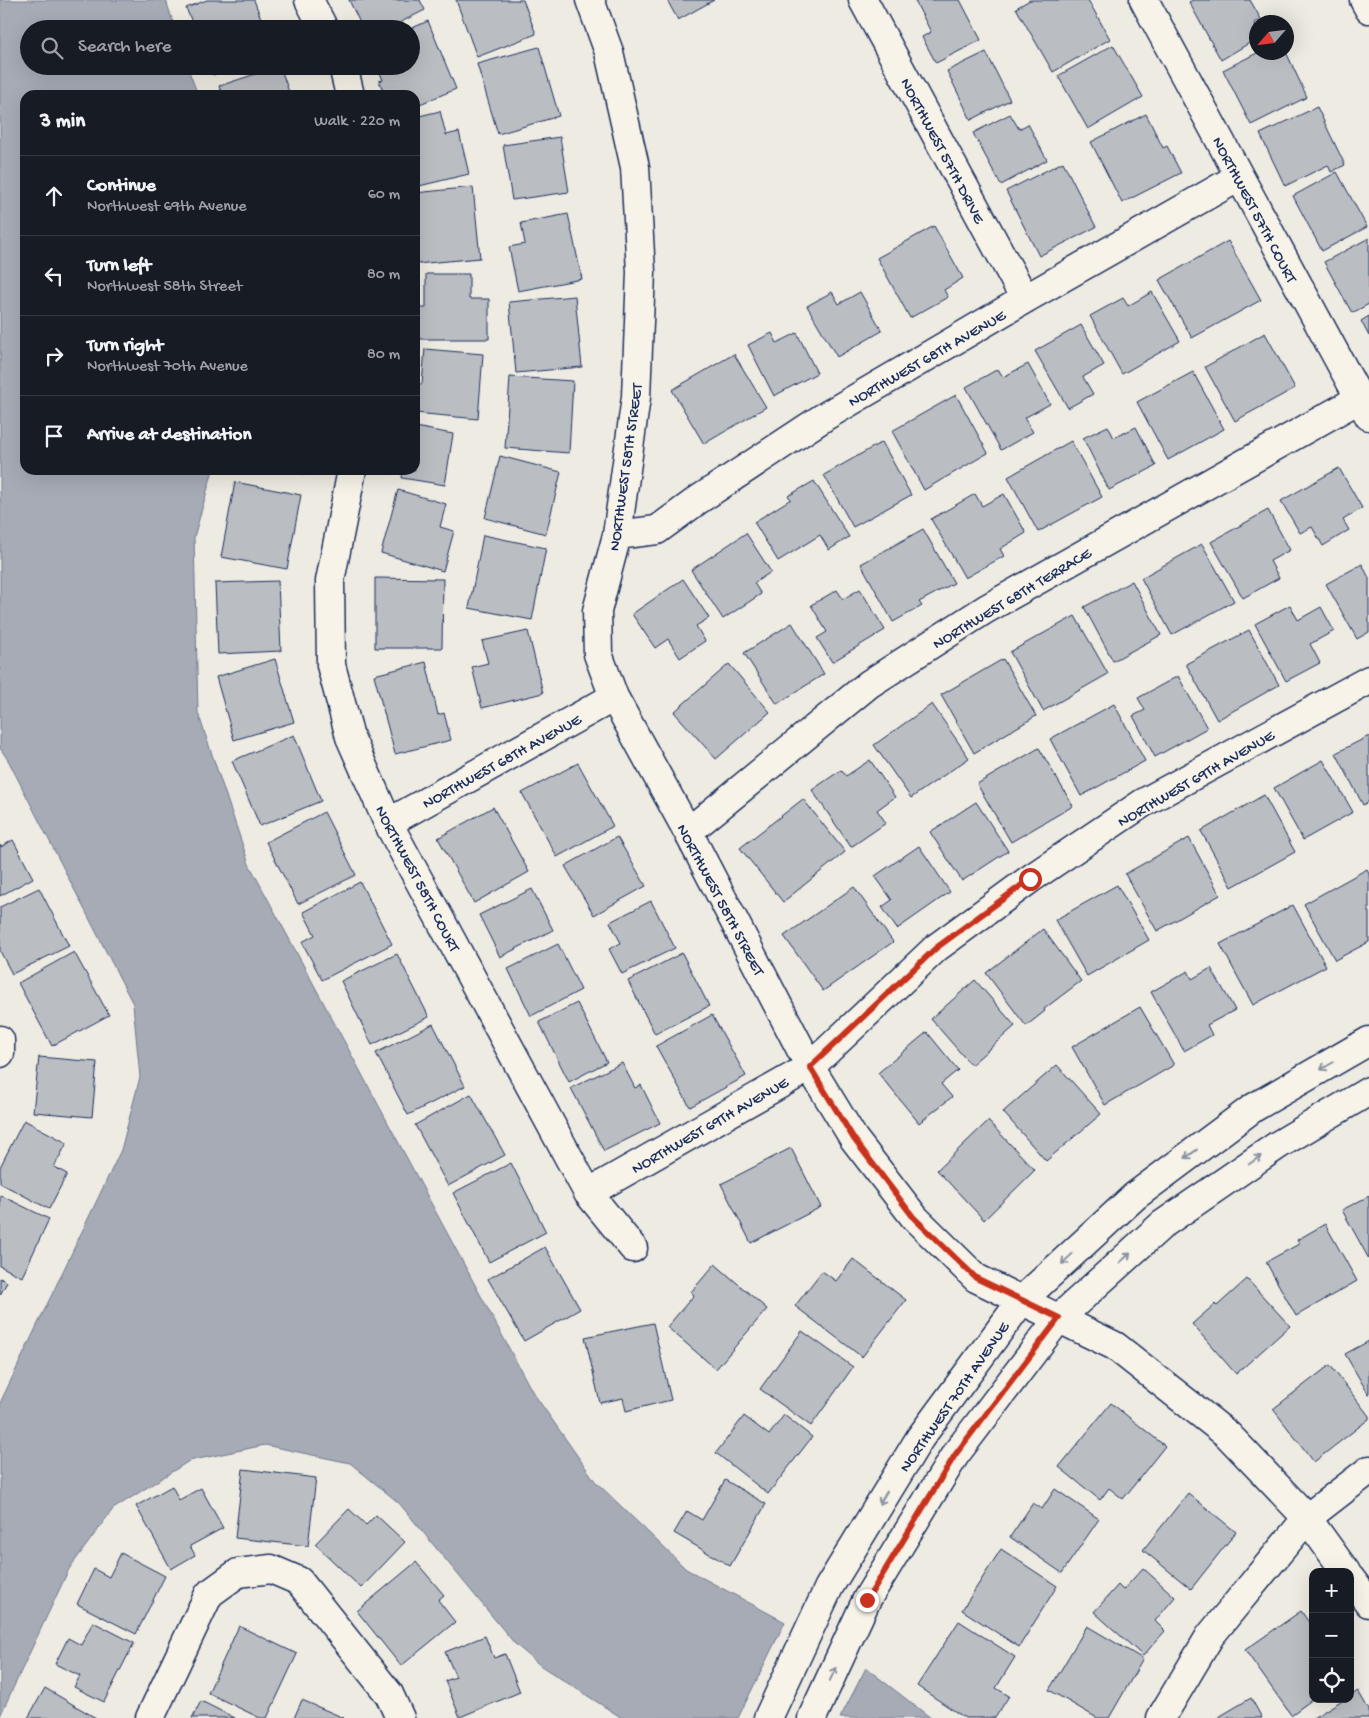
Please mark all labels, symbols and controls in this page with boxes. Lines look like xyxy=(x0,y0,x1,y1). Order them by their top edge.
north arrow xyxy=(1249,15,1294,60)
search box xyxy=(20,20,420,75)
icon: search xyxy=(38,34,66,62)
text: Search here xyxy=(78,36,172,59)
street label: NORTHWEST 57TH DRIVE xyxy=(894,76,988,229)
text: 3 min xyxy=(40,110,85,135)
text: Walk · 220 m xyxy=(314,113,400,132)
street label: NORTHWEST 57TH COURT xyxy=(1206,134,1300,288)
text: Continue xyxy=(87,175,156,198)
icon: ahead xyxy=(40,182,68,210)
text: 60 m xyxy=(368,186,400,205)
text: Northwest 69th Avenue xyxy=(87,198,247,217)
text: Turn left xyxy=(87,255,151,278)
icon: left xyxy=(40,262,68,290)
text: 80 m xyxy=(367,266,400,285)
text: Northwest 58th Street xyxy=(87,278,242,297)
street label: NORTHWEST 68TH AVENUE xyxy=(846,307,1011,413)
text: Turn right xyxy=(87,335,163,358)
icon: right xyxy=(40,342,68,370)
text: 80 m xyxy=(367,346,400,365)
text: Northwest 70th Avenue xyxy=(87,358,248,377)
street label: NORTHWEST 58TH STREET xyxy=(606,382,649,552)
icon: arrive xyxy=(40,422,68,450)
text: Arrive at destination xyxy=(87,424,251,447)
street label: NORTHWEST 68TH TERRACE xyxy=(930,545,1096,655)
street label: NORTHWEST 68TH AVENUE xyxy=(420,711,586,815)
street label: NORTHWEST 69TH AVENUE xyxy=(1115,727,1279,833)
street label: NORTHWEST 58TH COURT xyxy=(369,803,463,957)
street label: NORTHWEST 58TH STREET xyxy=(671,822,767,980)
route start xyxy=(1019,868,1042,891)
one-way arrow xyxy=(1319,1061,1334,1071)
street label: NORTHWEST 69TH AVENUE xyxy=(629,1074,793,1180)
one-way arrow xyxy=(1185,1149,1198,1160)
one-way arrow xyxy=(1248,1155,1262,1165)
one-way arrow xyxy=(1119,1252,1132,1264)
one-way arrow xyxy=(1060,1253,1073,1265)
street label: NORTHWEST 70TH AVENUE xyxy=(897,1318,1016,1477)
one-way arrow xyxy=(878,1490,888,1504)
map controls xyxy=(1309,1568,1354,1703)
button: + xyxy=(1309,1568,1354,1613)
route end xyxy=(856,1589,879,1612)
button: − xyxy=(1309,1613,1354,1658)
button: locate xyxy=(1309,1658,1354,1703)
one-way arrow xyxy=(828,1667,838,1682)

